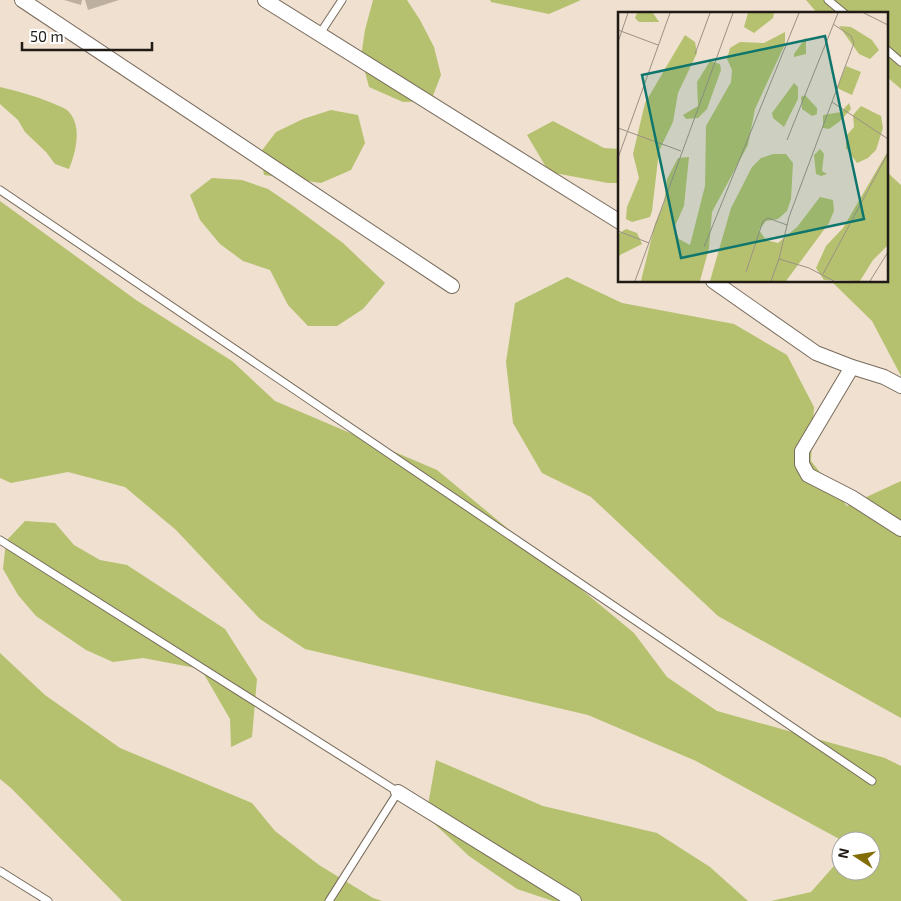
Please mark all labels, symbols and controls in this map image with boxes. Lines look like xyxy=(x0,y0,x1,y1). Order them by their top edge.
inset map xyxy=(618,12,888,282)
scale bar xyxy=(22,20,152,52)
text: 50 m xyxy=(30,27,64,45)
north arrow xyxy=(831,831,881,881)
text: N xyxy=(833,846,852,860)

